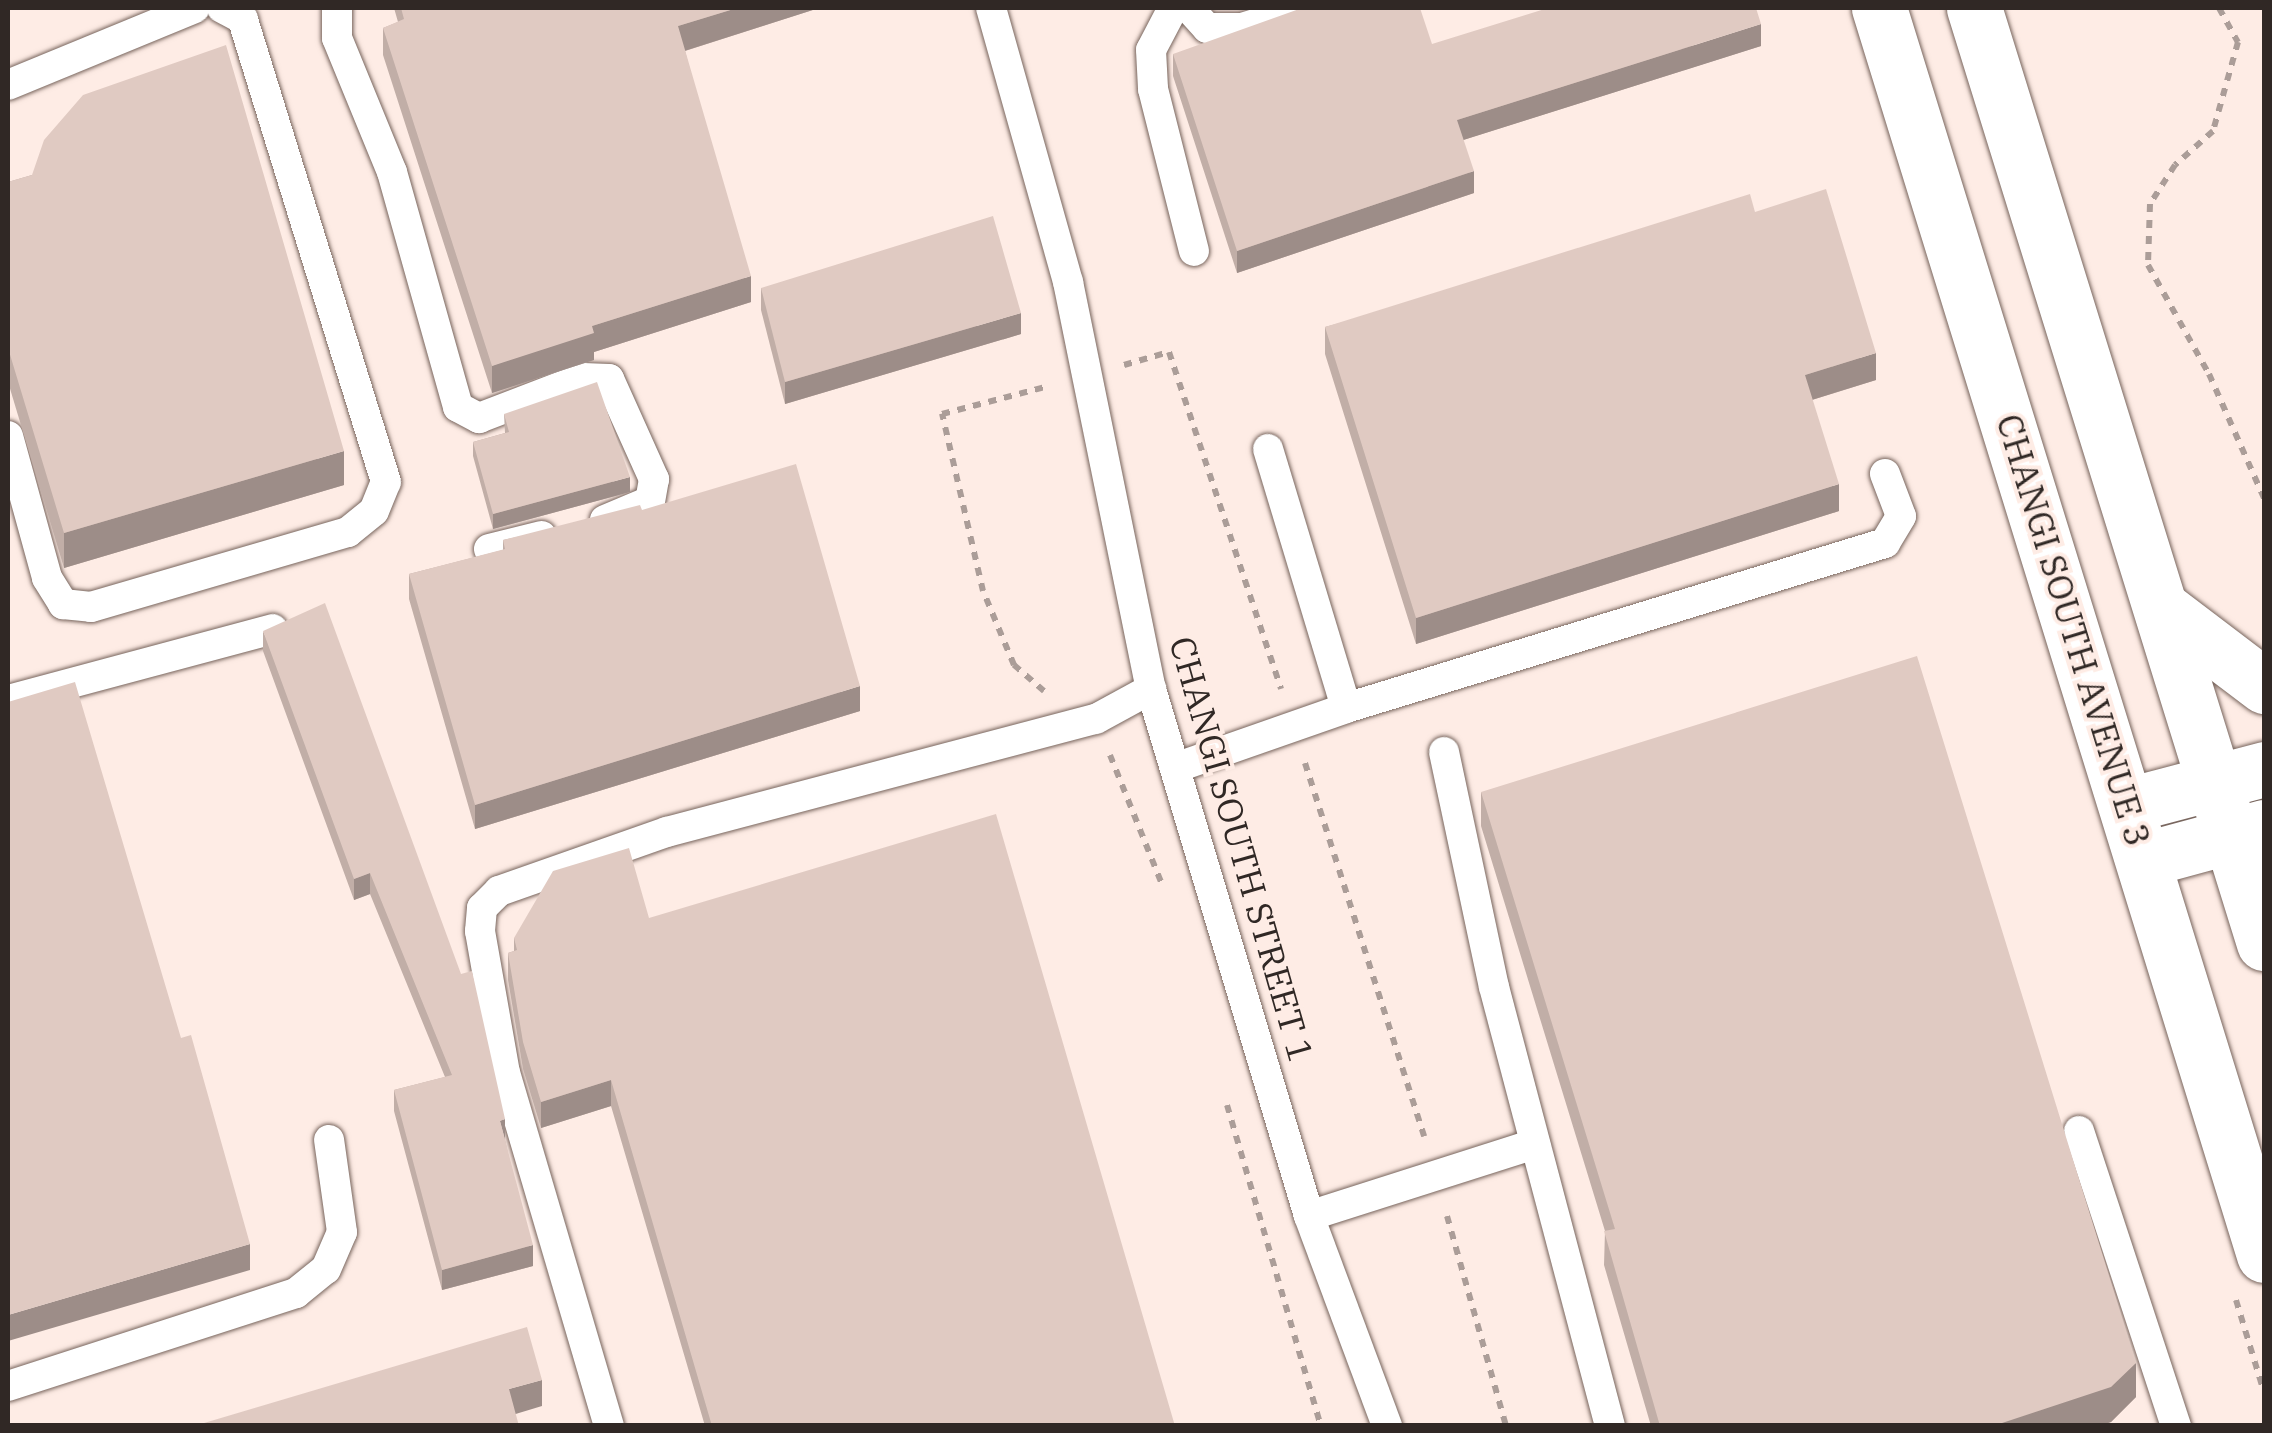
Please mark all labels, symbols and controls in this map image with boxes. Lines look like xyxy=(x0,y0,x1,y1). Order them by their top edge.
street label: CHANGI SOUTH AVENUE 3 xyxy=(1988,409,2160,851)
street label: CHANGI SOUTH STREET 1 xyxy=(1161,632,1323,1066)

